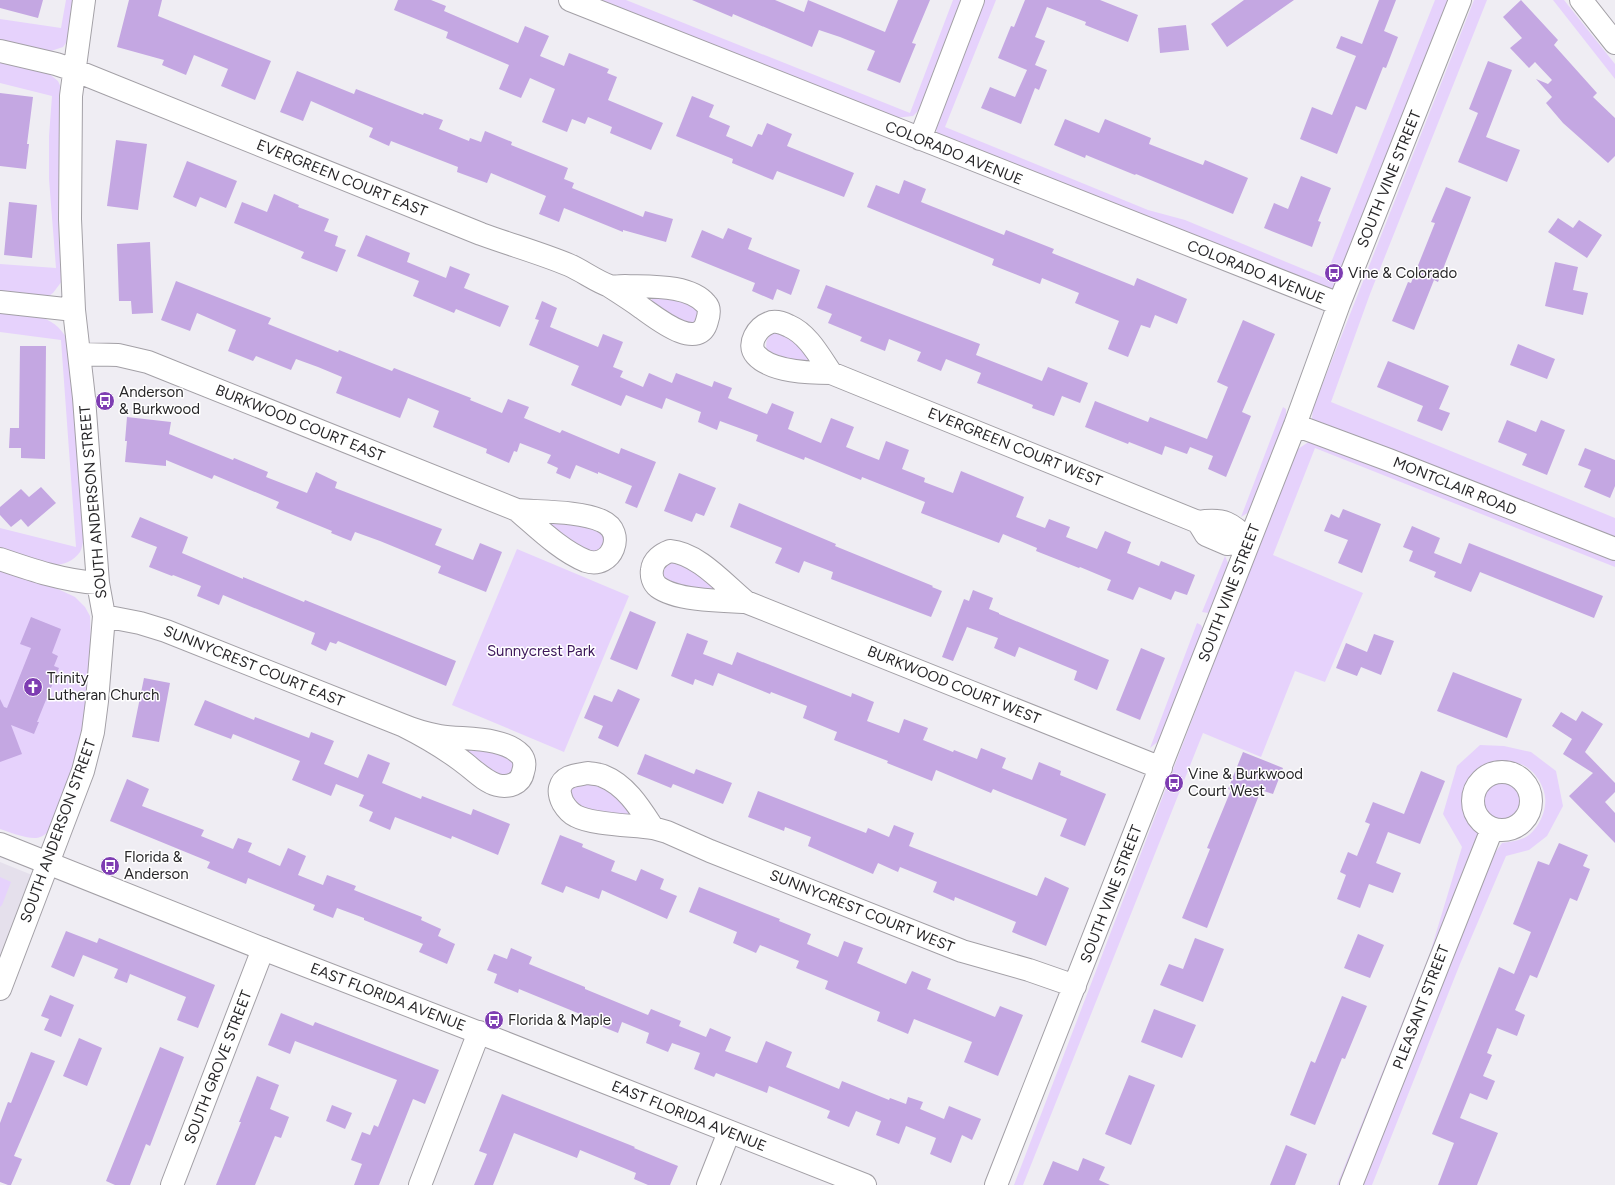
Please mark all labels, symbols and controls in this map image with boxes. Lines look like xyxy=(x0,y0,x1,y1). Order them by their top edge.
street label: SOUTH VINE STREET xyxy=(1353,107,1425,250)
street label: COLORADO AVENUE xyxy=(883,117,1025,189)
street label: EVERGREEN COURT EAST xyxy=(254,136,431,221)
street label: COLORADO AVENUE xyxy=(1185,236,1327,308)
bus stop icon: Vine & Colorado xyxy=(1323,262,1345,284)
place label: Vine & Colorado xyxy=(1348,264,1458,282)
street label: BURKWOOD COURT EAST xyxy=(213,381,388,466)
place label: Anderson & Burkwood xyxy=(119,383,200,418)
bus stop icon: Anderson & Burkwood xyxy=(94,390,116,412)
street label: SOUTH ANDERSON STREET xyxy=(76,404,110,599)
street label: EVERGREEN COURT WEST xyxy=(925,404,1106,491)
street label: MONTCLAIR ROAD xyxy=(1391,453,1519,519)
street label: SOUTH VINE STREET xyxy=(1194,521,1264,664)
street label: SUNNYCREST COURT EAST xyxy=(161,621,348,711)
park label: Sunnycrest Park xyxy=(487,642,596,660)
street label: BURKWOOD COURT WEST xyxy=(865,642,1044,728)
place label: Trinity Lutheran Church xyxy=(47,669,159,704)
church icon: Trinity Lutheran Church xyxy=(22,676,44,698)
street label: SOUTH ANDERSON STREET xyxy=(16,736,100,925)
place label: Vine & Burkwood Court West xyxy=(1188,765,1303,800)
bus stop icon: Vine & Burkwood Court West xyxy=(1163,772,1185,794)
street label: SOUTH VINE STREET xyxy=(1076,822,1146,965)
place label: Florida & Anderson xyxy=(124,848,189,883)
bus stop icon: Florida & Anderson xyxy=(99,855,121,877)
street label: SUNNYCREST COURT WEST xyxy=(767,866,958,957)
street label: PLEASANT STREET xyxy=(1389,942,1453,1072)
street label: EAST FLORIDA AVENUE xyxy=(308,959,468,1035)
street label: SOUTH GROVE STREET xyxy=(180,987,256,1146)
bus stop icon: Florida & Maple xyxy=(483,1009,505,1031)
place label: Florida & Maple xyxy=(508,1011,611,1029)
street label: EAST FLORIDA AVENUE xyxy=(609,1077,769,1155)

